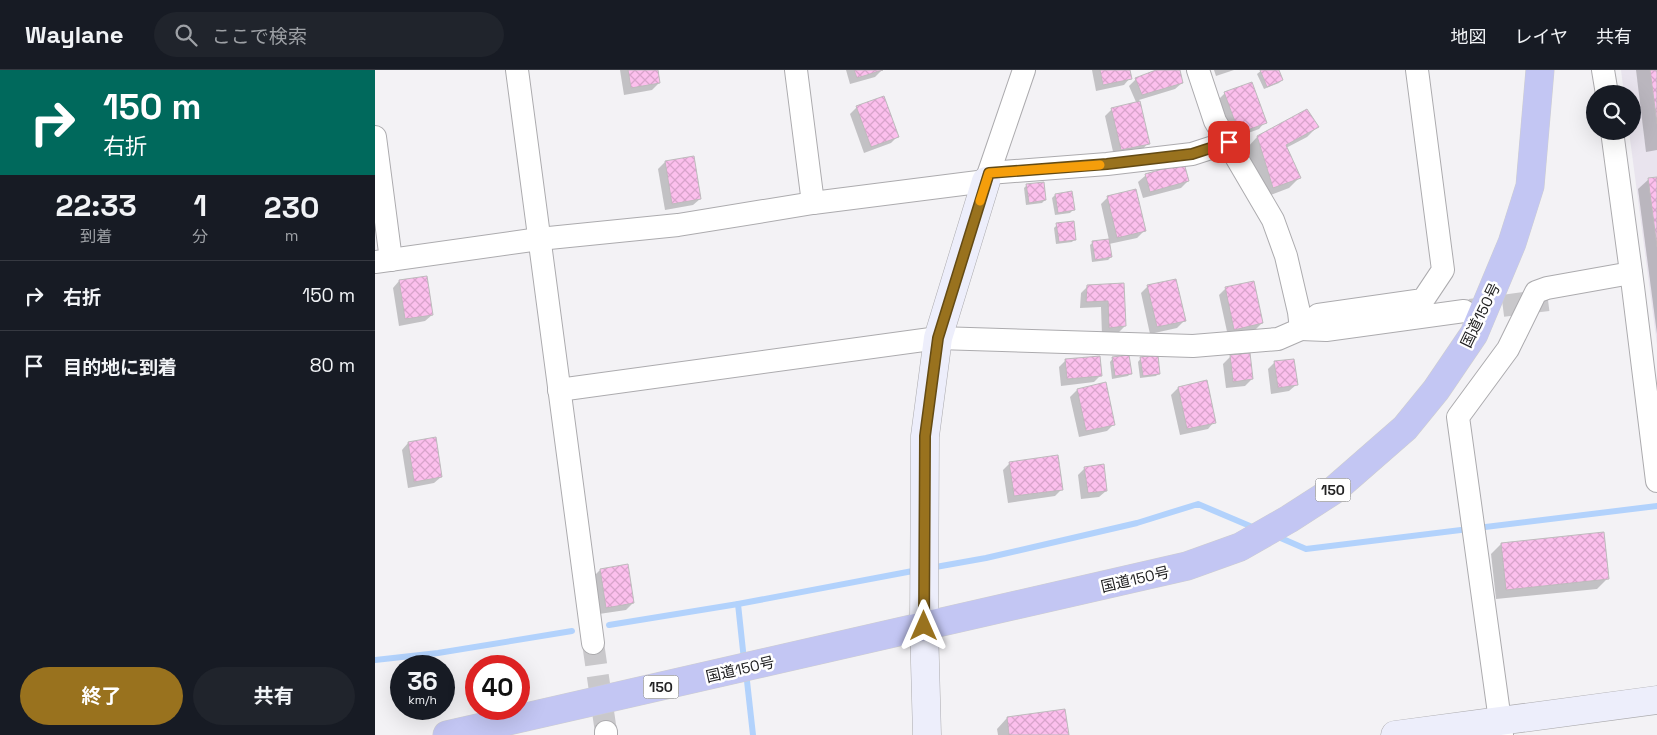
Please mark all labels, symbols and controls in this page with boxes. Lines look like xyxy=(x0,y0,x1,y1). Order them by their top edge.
search box xyxy=(154,12,504,57)
text: Waylane xyxy=(25,19,124,50)
icon: search xyxy=(172,21,200,49)
text: ここで検索 xyxy=(212,24,307,49)
text: 地図 xyxy=(1451,25,1487,48)
text: レイヤ xyxy=(1515,25,1568,48)
text: 共有 xyxy=(1596,25,1632,48)
text: 150 m xyxy=(103,85,201,129)
map controls xyxy=(1586,85,1641,140)
button: search xyxy=(1586,85,1641,140)
icon: right xyxy=(20,90,85,155)
pin xyxy=(1208,121,1250,163)
icon: arrive xyxy=(1215,128,1243,156)
text: 右折 xyxy=(103,132,147,160)
text: 22:33 xyxy=(56,186,137,225)
text: 1 xyxy=(193,186,207,225)
text: 230 xyxy=(264,188,319,227)
text: m xyxy=(285,225,298,246)
text: 到着 xyxy=(80,226,112,247)
text: 分 xyxy=(192,226,208,247)
street label: 国道150号 xyxy=(1456,279,1504,351)
icon: right xyxy=(20,282,48,310)
text: 150 m xyxy=(302,283,355,308)
text: 右折 xyxy=(63,285,101,310)
icon: arrive xyxy=(20,352,48,380)
text: 80 m xyxy=(310,353,355,378)
text: 目的地に到着 xyxy=(63,355,177,380)
road number: 150 xyxy=(1315,478,1351,502)
street label: 国道150号 xyxy=(1099,562,1171,596)
position arrow xyxy=(897,599,949,651)
street label: 国道150号 xyxy=(704,652,776,686)
speed limit sign: 40 xyxy=(465,655,530,720)
text: 36 xyxy=(407,665,438,697)
button: 終了 xyxy=(20,667,183,725)
button: 共有 xyxy=(193,667,355,725)
road number: 150 xyxy=(643,676,679,698)
text: km/h xyxy=(408,692,437,708)

